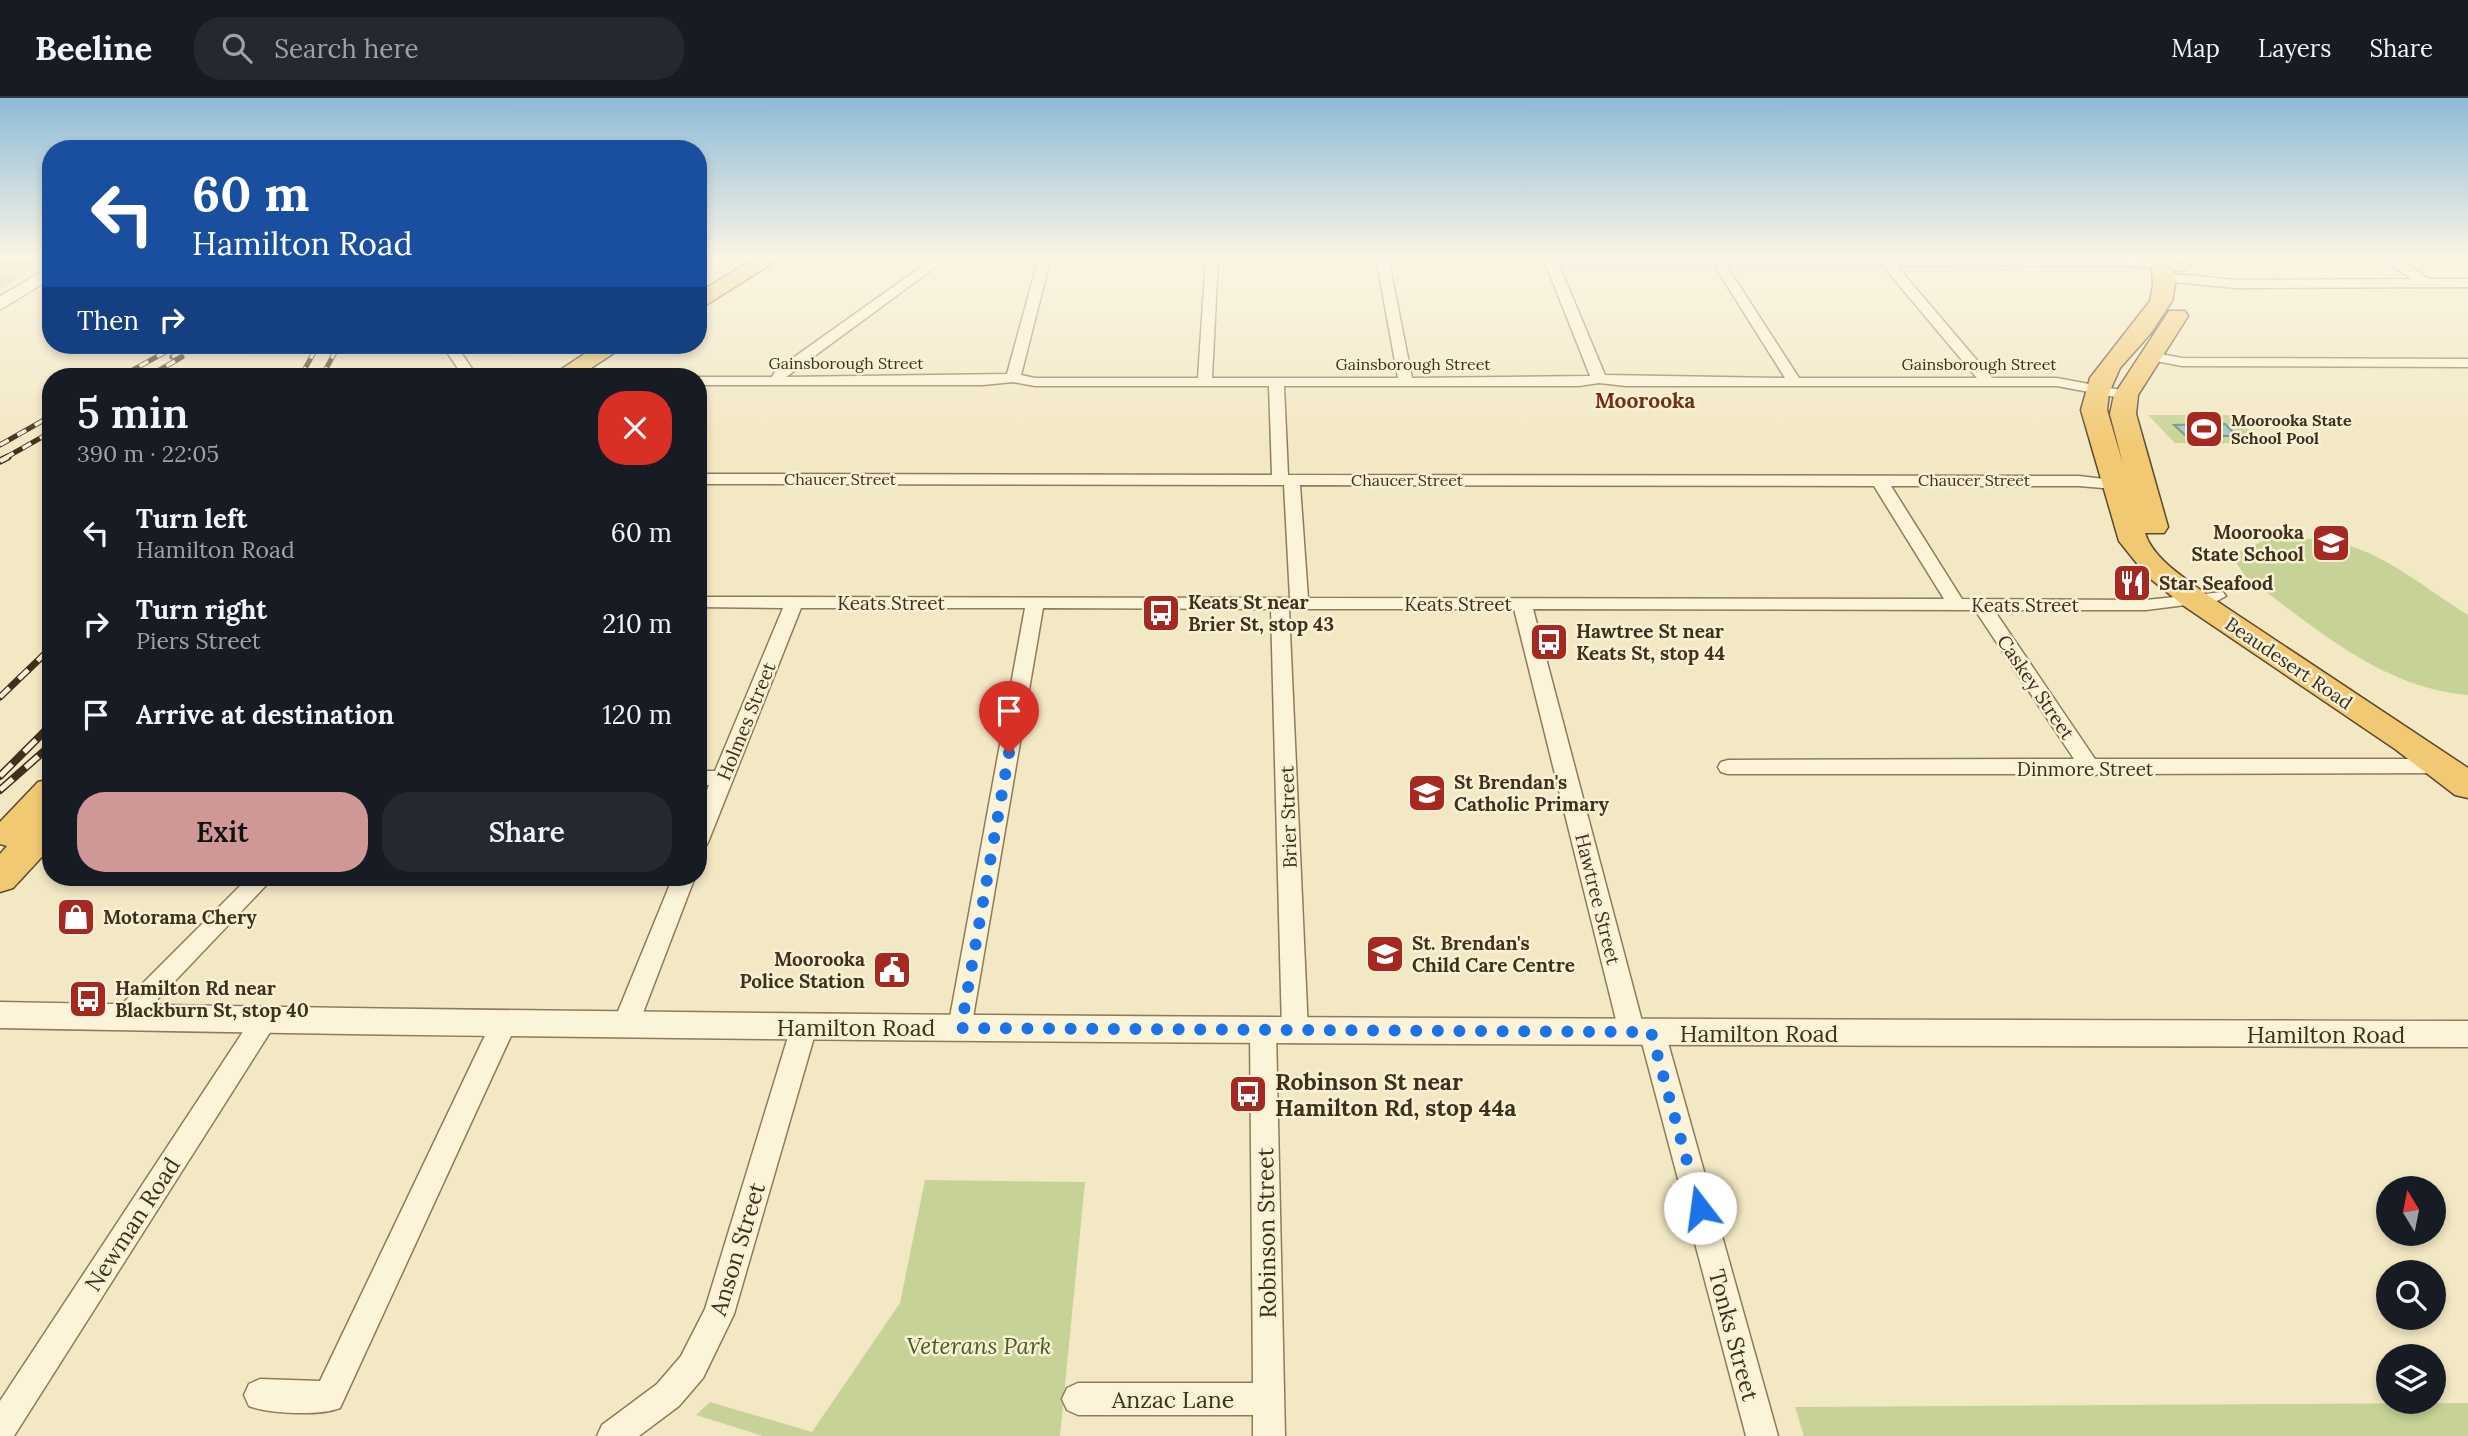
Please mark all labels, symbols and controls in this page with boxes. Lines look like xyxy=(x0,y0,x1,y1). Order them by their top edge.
search box xyxy=(194,17,684,80)
text: Beeline xyxy=(35,27,152,69)
icon: search xyxy=(218,29,256,67)
text: Search here xyxy=(274,32,419,65)
text: Map xyxy=(2171,33,2220,64)
text: Layers xyxy=(2258,33,2331,64)
text: Share xyxy=(2369,33,2433,64)
text: 60 m xyxy=(192,162,309,224)
icon: left xyxy=(77,168,168,259)
text: Hamilton Road xyxy=(192,223,413,264)
icon: right xyxy=(153,301,191,339)
text: Then xyxy=(77,304,139,337)
street label: Gainsborough Street xyxy=(769,353,924,373)
street label: Gainsborough Street xyxy=(1336,354,1491,374)
street label: Gainsborough Street xyxy=(1902,354,2057,374)
text: 5 min xyxy=(77,386,189,440)
district label: Moorooka xyxy=(1595,387,1695,414)
button: close xyxy=(598,391,672,465)
sports icon: Moorooka State School Pool xyxy=(2183,408,2225,450)
place label: Moorooka State School Pool xyxy=(2231,410,2352,448)
text: 390 m · 22:05 xyxy=(77,439,219,468)
street label: Chaucer Street xyxy=(784,469,897,489)
street label: Chaucer Street xyxy=(1351,470,1464,490)
street label: Chaucer Street xyxy=(1918,470,2031,490)
text: Turn left xyxy=(136,502,247,535)
icon: left xyxy=(77,514,115,552)
text: 60 m xyxy=(611,516,672,549)
place label: Moorooka State School xyxy=(2192,520,2304,566)
school or university icon: Moorooka State School xyxy=(2310,522,2352,564)
text: Hamilton Road xyxy=(136,535,295,564)
restaurant icon: Star Seafood xyxy=(2111,562,2153,604)
place label: Star Seafood xyxy=(2159,571,2273,595)
place label: Keats St near Brier St, stop 43 xyxy=(1188,590,1334,636)
street label: Keats Street xyxy=(837,591,945,615)
bus stop icon: Keats St near Brier St, stop 43 xyxy=(1140,592,1182,634)
street label: Keats Street xyxy=(1404,592,1512,616)
text: Turn right xyxy=(136,593,267,626)
street label: Keats Street xyxy=(1971,593,2079,617)
icon: right xyxy=(77,605,115,643)
text: 210 m xyxy=(602,607,672,640)
street label: Beaudesert Road xyxy=(2221,611,2357,715)
place label: Hawtree St near Keats St, stop 44 xyxy=(1576,619,1725,665)
bus stop icon: Hawtree St near Keats St, stop 44 xyxy=(1528,621,1570,663)
text: Piers Street xyxy=(136,626,261,655)
street label: Caskey Street xyxy=(1992,630,2080,744)
street label: Holmes Street xyxy=(711,658,781,784)
pin xyxy=(979,681,1039,753)
icon: arrive xyxy=(990,692,1028,730)
icon: arrive xyxy=(77,696,115,734)
text: Arrive at destination xyxy=(136,698,394,731)
text: 120 m xyxy=(602,698,672,731)
street label: Dinmore Street xyxy=(2017,757,2154,781)
street label: Brier Street xyxy=(1274,765,1302,869)
place label: St Brendan's Catholic Primary xyxy=(1454,770,1610,816)
school or university icon: St Brendan's Catholic Primary xyxy=(1406,772,1448,814)
button: Exit xyxy=(77,792,368,872)
button: Share xyxy=(382,792,672,872)
street label: Hawtree Street xyxy=(1570,831,1626,968)
shop icon: Motorama Chery xyxy=(55,896,97,938)
place label: Motorama Chery xyxy=(103,905,257,929)
place label: St. Brendan's Child Care Centre xyxy=(1412,931,1575,977)
school or university icon: St. Brendan's Child Care Centre xyxy=(1364,933,1406,975)
place label: Moorooka Police Station xyxy=(739,947,865,993)
public building icon: Moorooka Police Station xyxy=(871,949,913,991)
place label: Hamilton Rd near Blackburn St, stop 40 xyxy=(115,976,309,1022)
bus stop icon: Hamilton Rd near Blackburn St, stop 40 xyxy=(67,978,109,1020)
street label: Hamilton Road xyxy=(777,1013,936,1042)
street label: Hamilton Road xyxy=(1680,1019,1839,1048)
street label: Hamilton Road xyxy=(2247,1020,2406,1049)
place label: Robinson St near Hamilton Rd, stop 44a xyxy=(1275,1067,1516,1122)
bus stop icon: Robinson St near Hamilton Rd, stop 44a xyxy=(1227,1073,1269,1115)
street label: Robinson Street xyxy=(1250,1147,1282,1319)
street label: Newman Road xyxy=(78,1151,186,1296)
position arrow xyxy=(1663,1171,1737,1245)
north arrow xyxy=(2376,1176,2446,1246)
map controls xyxy=(2376,1176,2446,1414)
street label: Anson Street xyxy=(703,1179,771,1320)
button: search xyxy=(2376,1260,2446,1330)
street label: Tonks Street xyxy=(1702,1266,1766,1404)
park label: Veterans Park xyxy=(906,1331,1052,1360)
button: layers xyxy=(2376,1344,2446,1414)
street label: Anzac Lane xyxy=(1111,1385,1234,1414)

